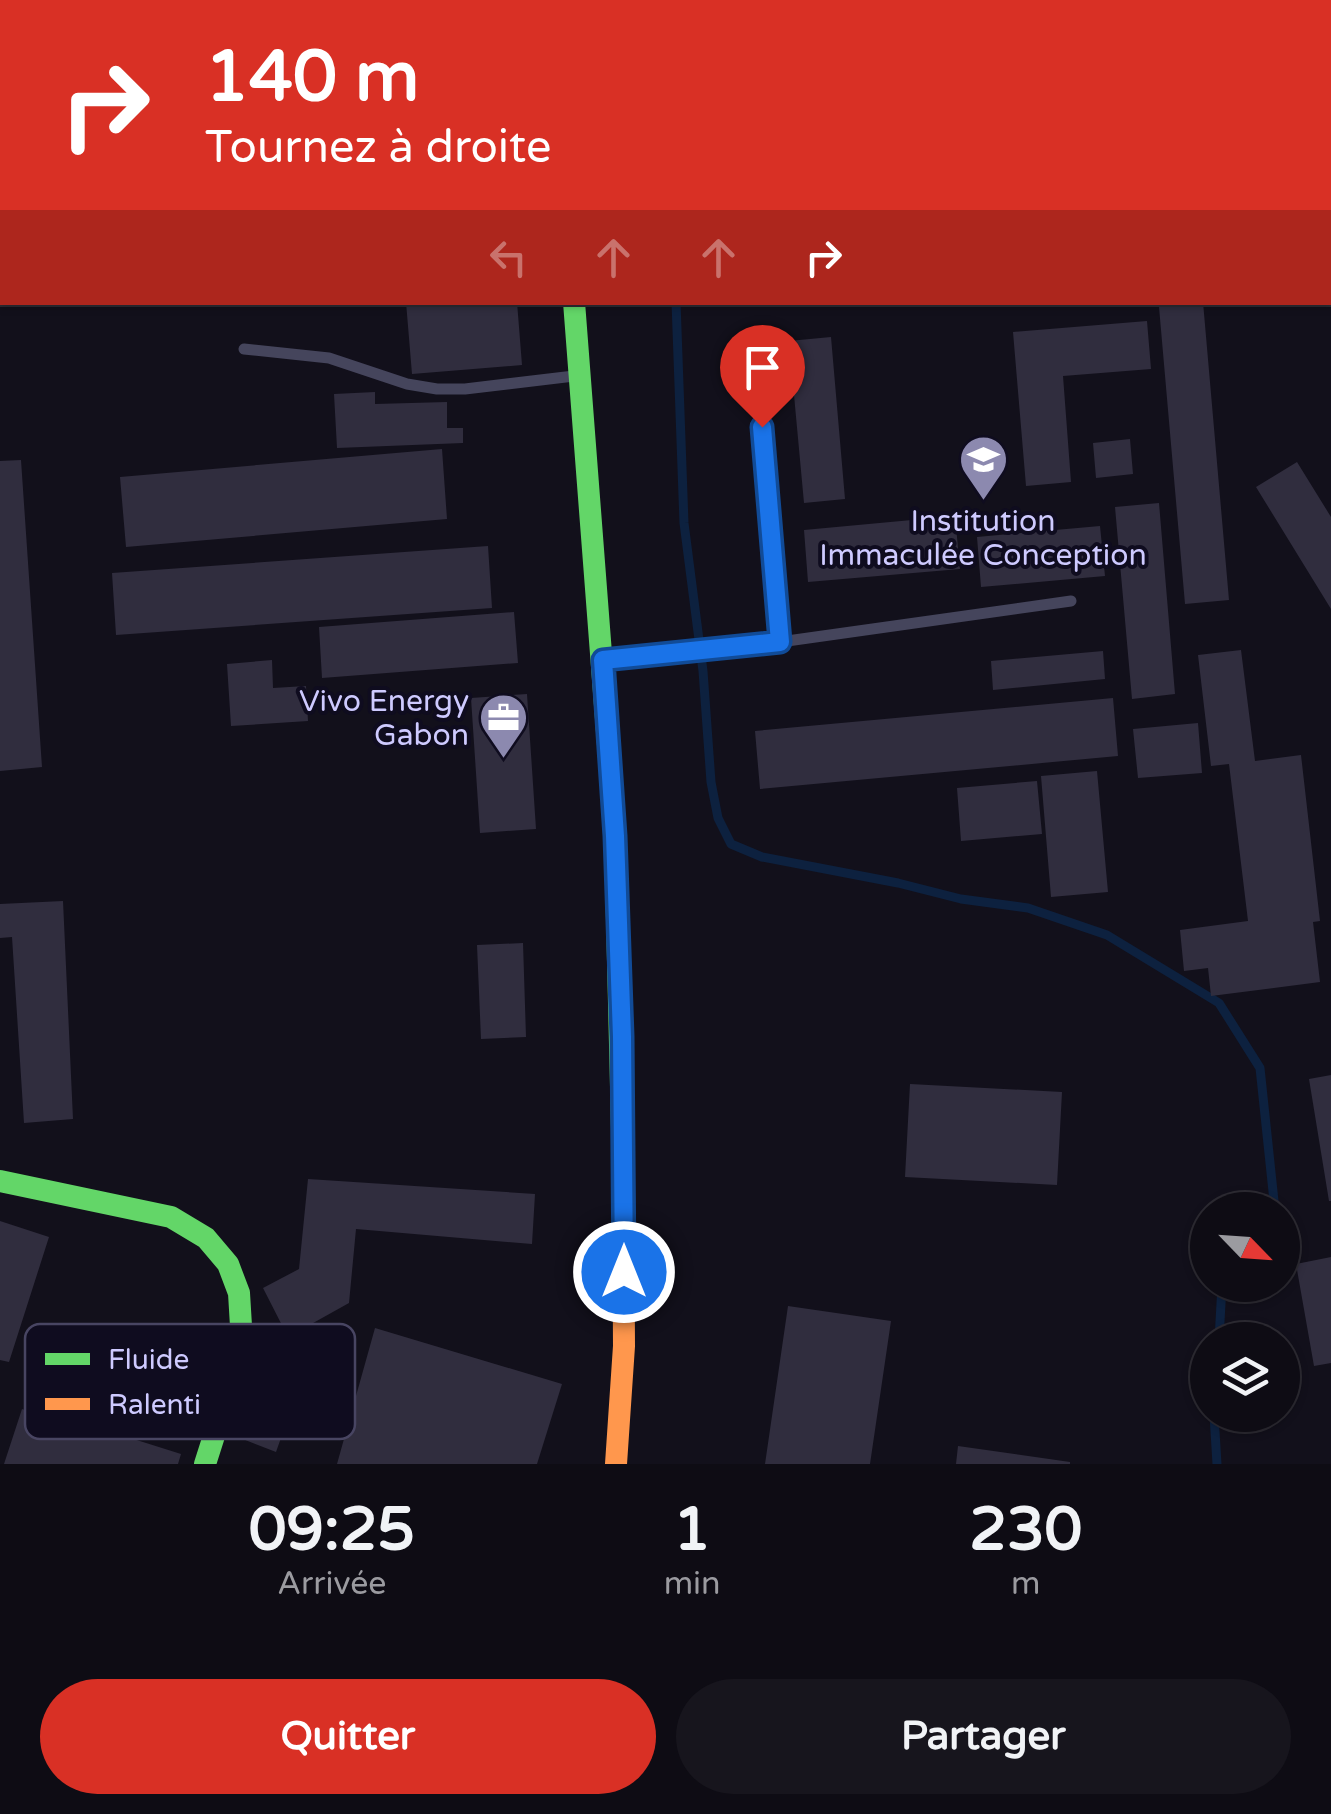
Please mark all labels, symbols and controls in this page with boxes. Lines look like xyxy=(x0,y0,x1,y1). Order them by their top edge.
text: 140 m xyxy=(205,36,419,120)
icon: right xyxy=(40,40,170,170)
text: Tournez à droite xyxy=(205,121,551,175)
icon: left xyxy=(481,230,536,285)
icon: ahead xyxy=(586,230,641,285)
icon: ahead xyxy=(691,230,746,285)
icon: right xyxy=(796,230,851,285)
pin xyxy=(720,325,805,428)
icon: arrive xyxy=(735,340,790,395)
school or university icon: Institution Immaculée Conception xyxy=(957,434,1009,502)
place label: Institution Immaculée Conception xyxy=(819,503,1147,574)
place label: Vivo Energy Gabon xyxy=(299,683,469,754)
office icon: Vivo Energy Gabon xyxy=(478,692,530,760)
north arrow xyxy=(1190,1192,1300,1302)
map controls xyxy=(1190,1192,1300,1432)
position arrow xyxy=(572,1220,676,1324)
button: layers xyxy=(1190,1322,1300,1432)
legend xyxy=(25,1324,355,1439)
text: Fluide xyxy=(108,1343,189,1377)
text: Ralenti xyxy=(108,1388,201,1422)
text: 09:25 xyxy=(249,1494,415,1566)
text: 1 xyxy=(673,1494,711,1566)
text: 230 xyxy=(969,1494,1082,1566)
text: Arrivée xyxy=(277,1565,386,1603)
text: min xyxy=(664,1565,721,1603)
text: m xyxy=(1011,1565,1040,1603)
button: Quitter xyxy=(40,1679,656,1794)
button: Partager xyxy=(676,1679,1291,1794)

